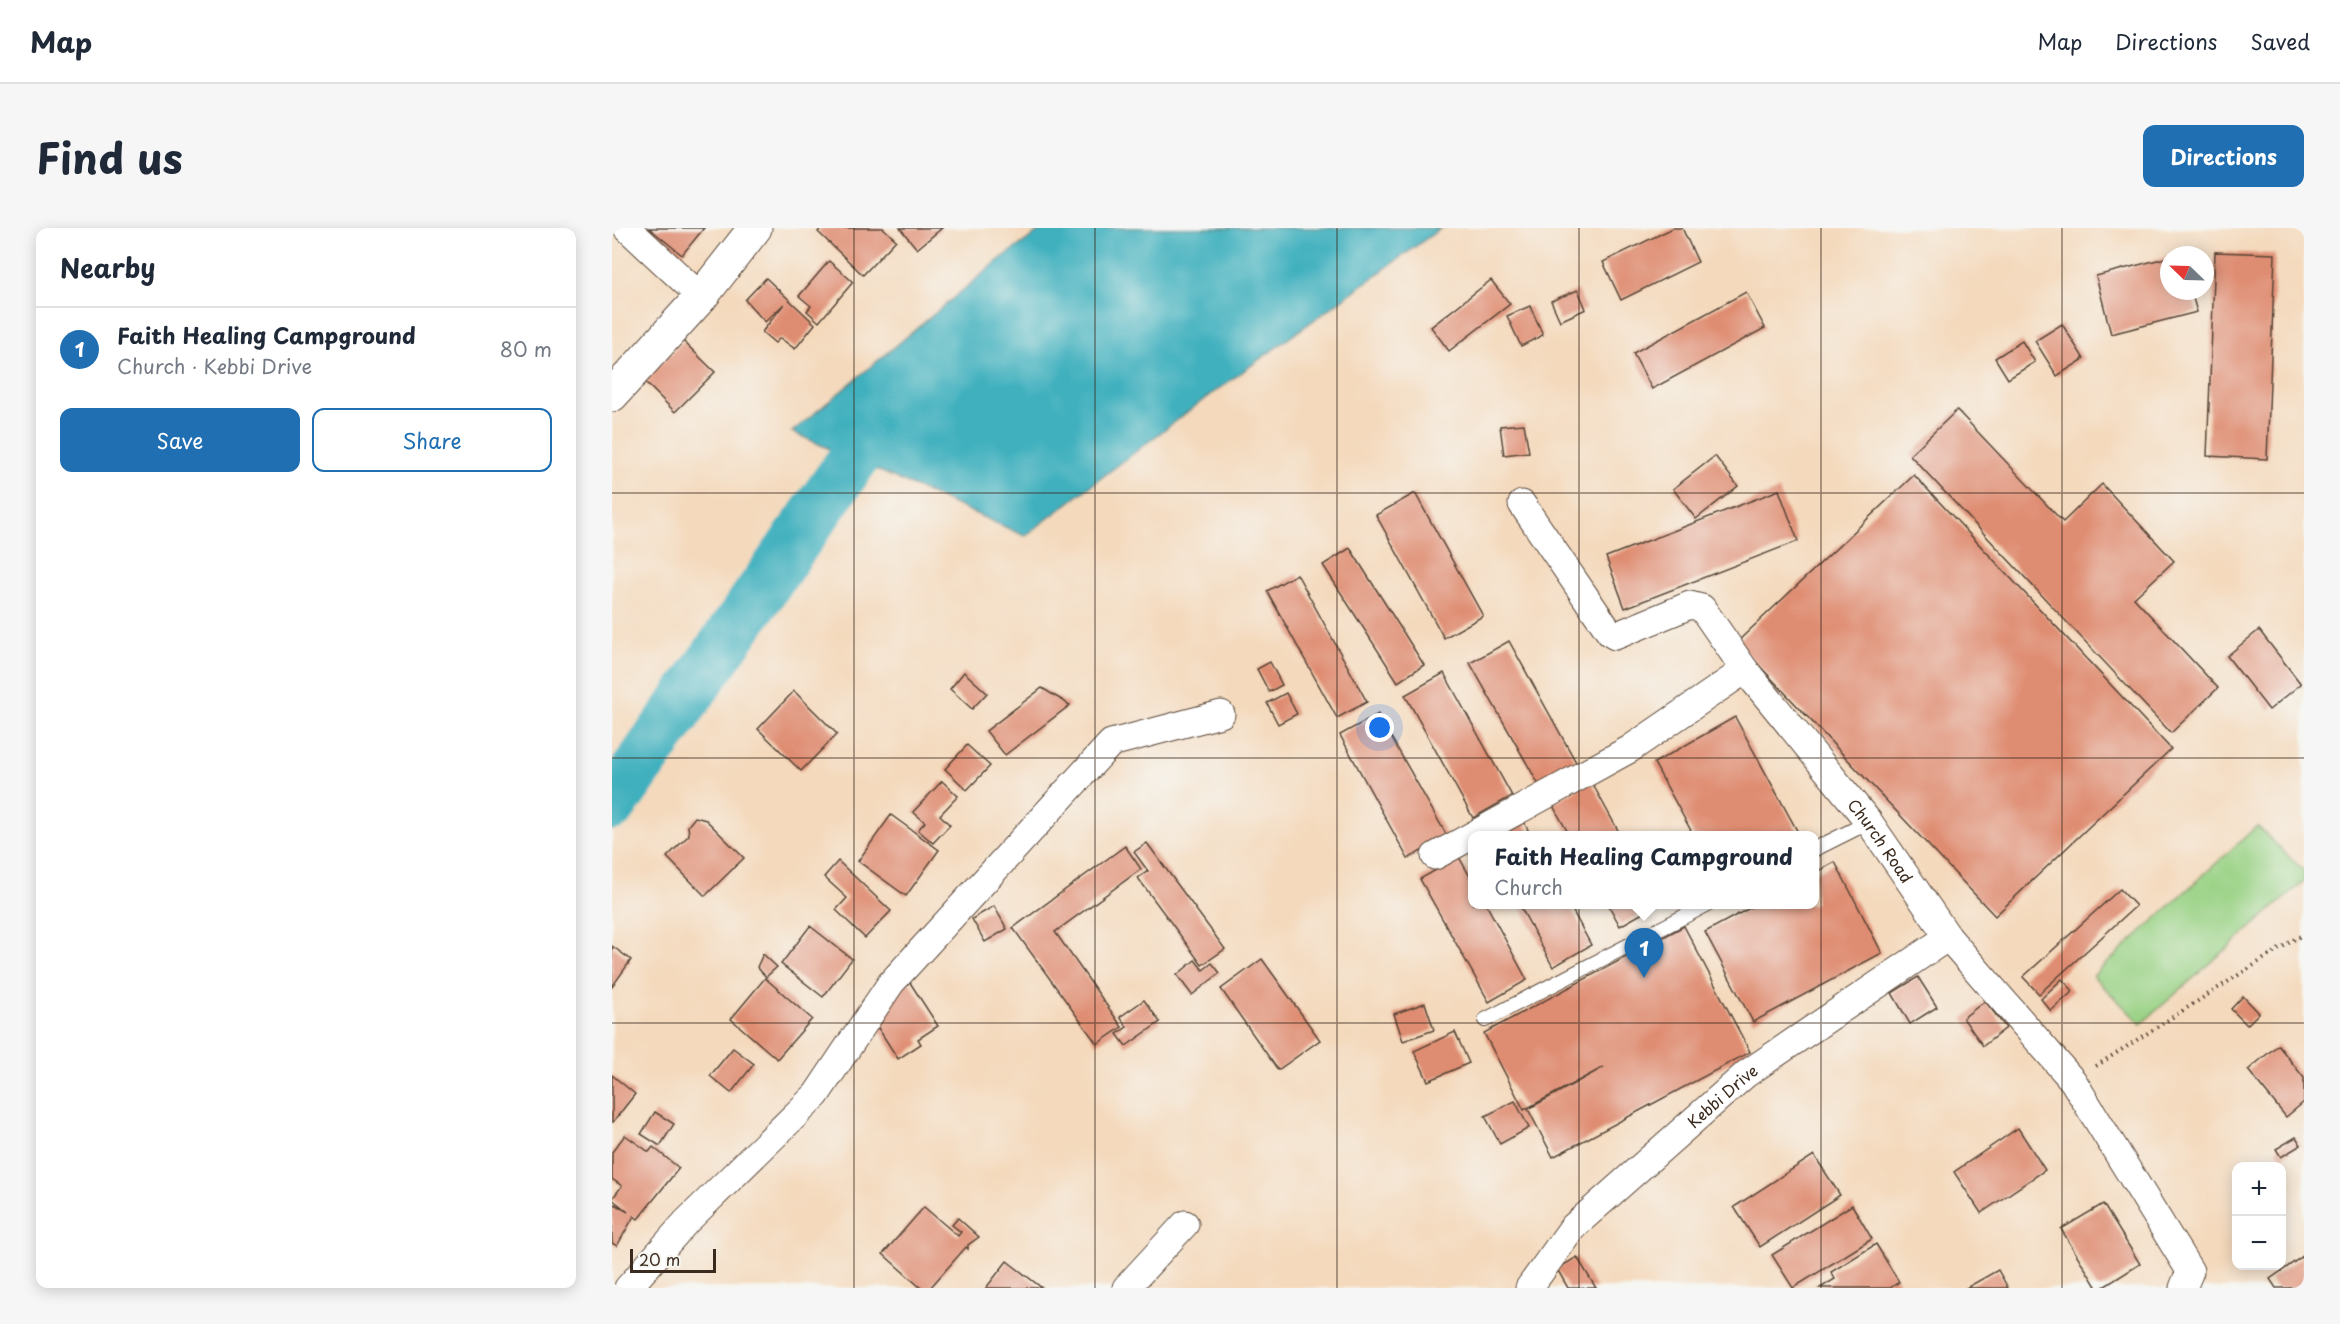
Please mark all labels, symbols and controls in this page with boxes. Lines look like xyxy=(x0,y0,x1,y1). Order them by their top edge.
text: Map xyxy=(30,20,92,63)
text: Map xyxy=(2037,25,2082,57)
text: Directions xyxy=(2115,25,2217,57)
text: Saved xyxy=(2250,25,2310,57)
text: Find us xyxy=(36,125,183,188)
button: Directions xyxy=(2143,125,2304,187)
north arrow xyxy=(2160,246,2214,300)
text: Nearby xyxy=(60,248,155,287)
text: Faith Healing Campground xyxy=(117,318,416,351)
text: 1 xyxy=(75,334,84,364)
text: 80 m xyxy=(500,334,552,364)
text: Church · Kebbi Drive xyxy=(117,351,312,381)
button: Save xyxy=(60,408,300,472)
button: Share xyxy=(312,408,552,472)
your location xyxy=(1365,713,1394,742)
street label: Church Road xyxy=(1842,793,1919,888)
popup xyxy=(1468,831,1819,909)
text: Faith Healing Campground xyxy=(1494,839,1793,872)
text: Church xyxy=(1494,872,1563,902)
pin: 1 xyxy=(1624,928,1664,978)
street label: Kebbi Drive xyxy=(1681,1058,1762,1133)
map controls xyxy=(2232,1162,2286,1270)
button: + xyxy=(2232,1162,2286,1216)
button: − xyxy=(2232,1216,2286,1270)
scale bar xyxy=(630,1246,716,1274)
text: 20 m xyxy=(639,1247,680,1271)

